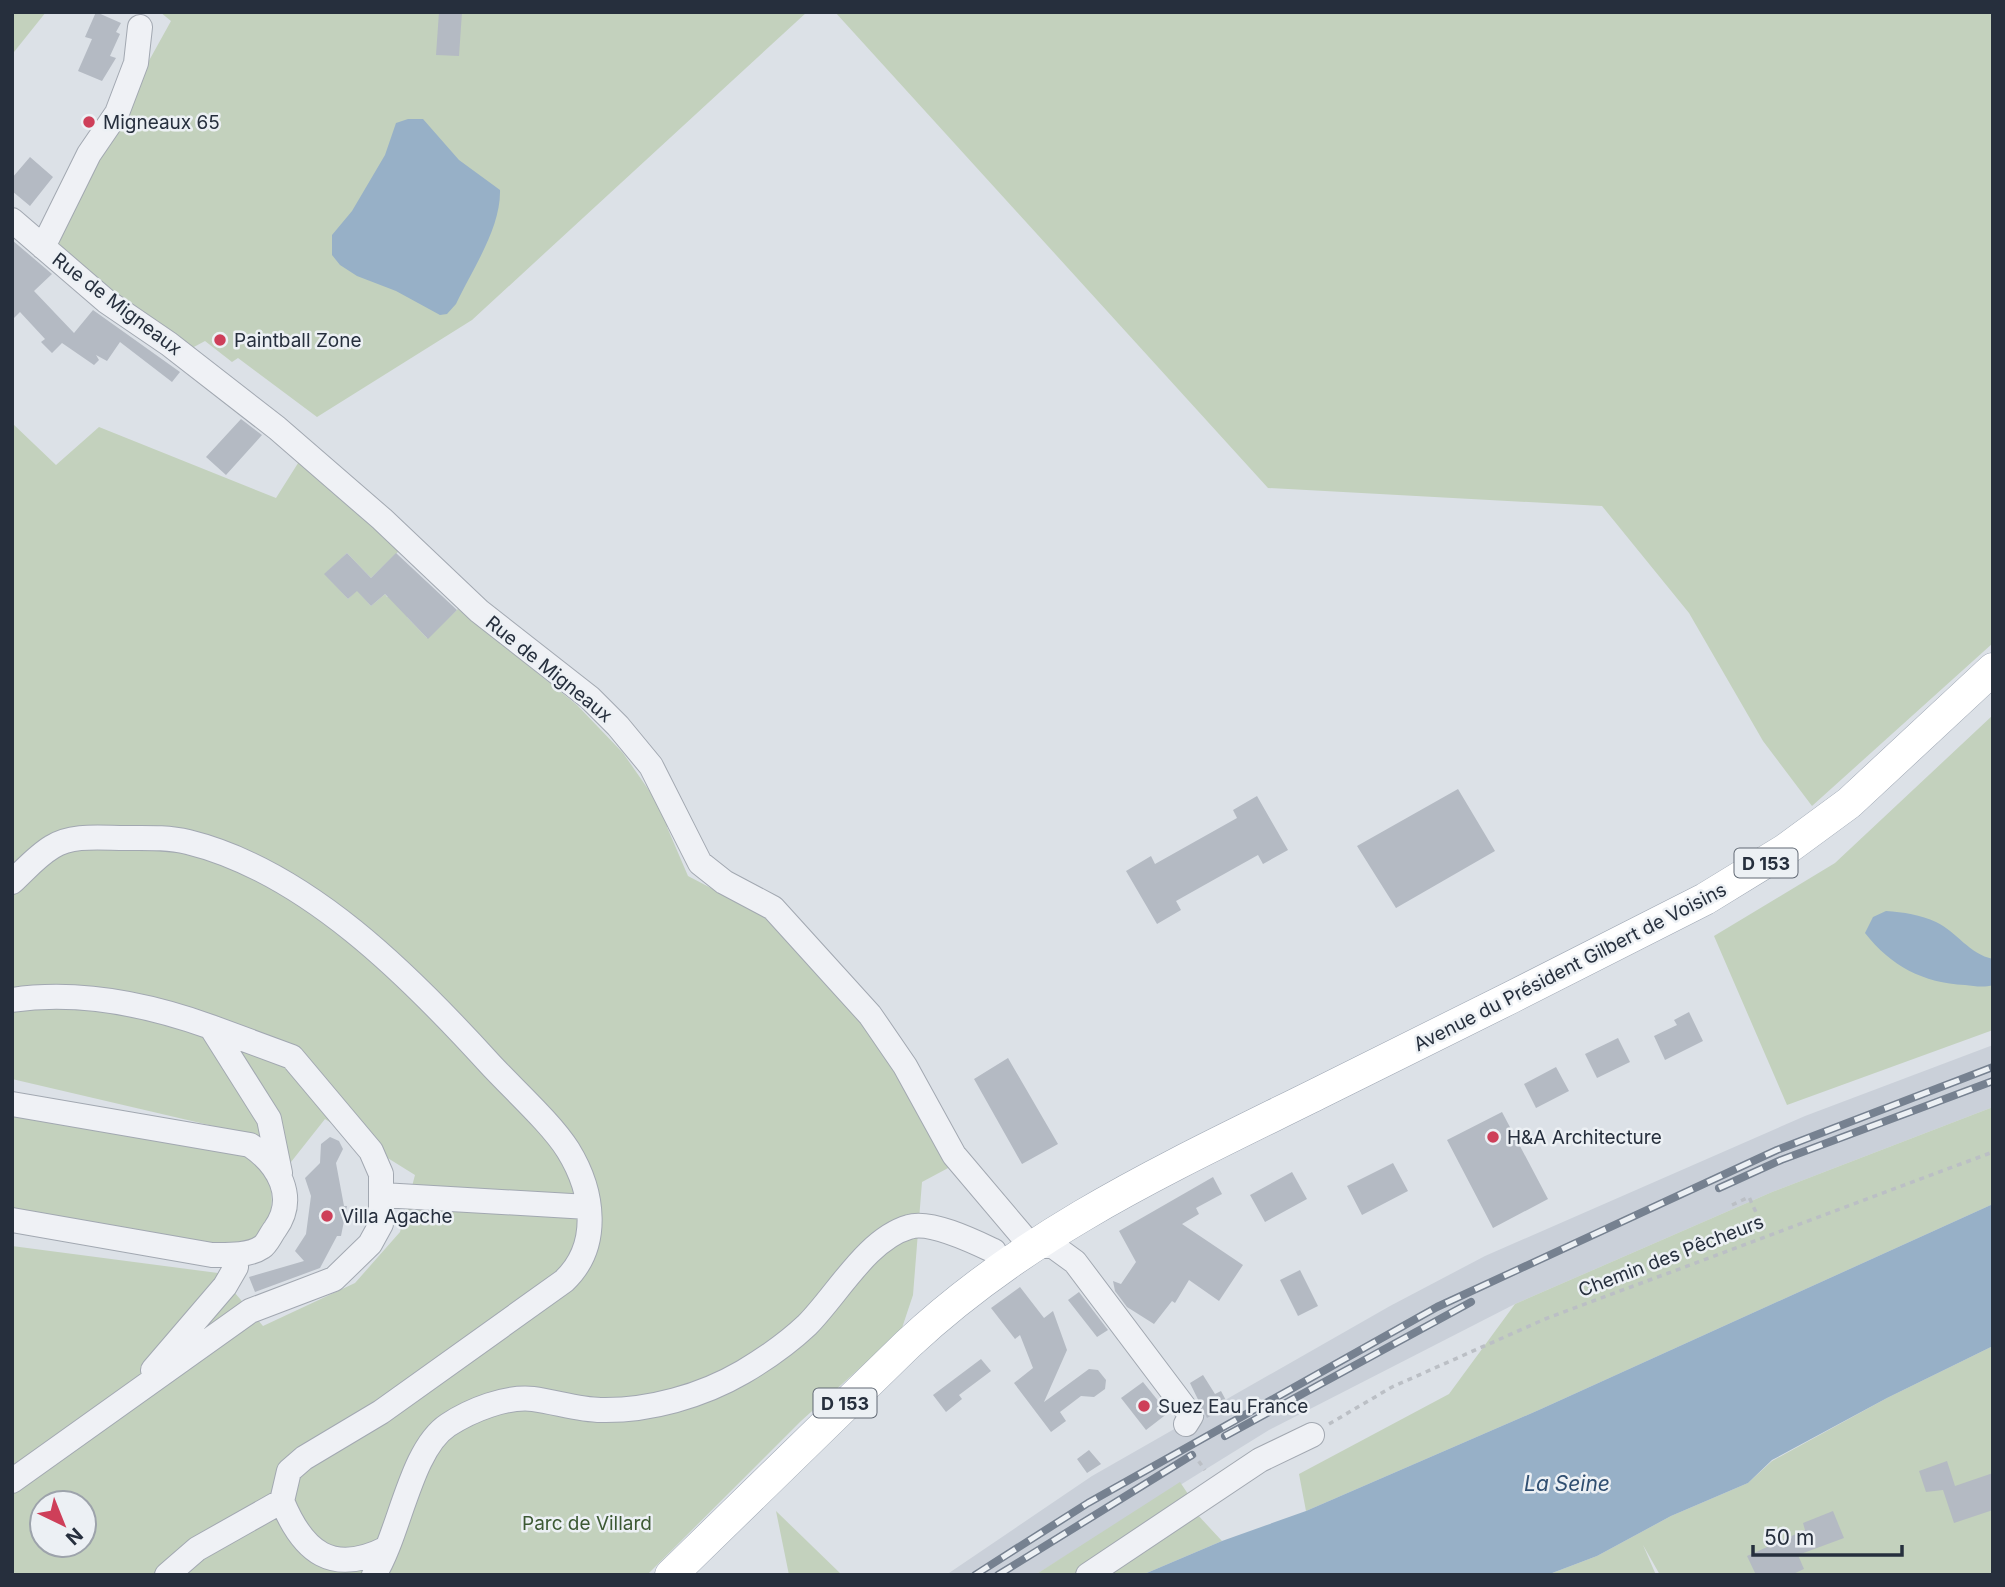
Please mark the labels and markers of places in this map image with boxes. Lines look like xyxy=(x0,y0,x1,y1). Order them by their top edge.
place label: Migneaux 65 xyxy=(103,111,220,134)
marker: Migneaux 65 xyxy=(81,114,97,130)
place label: Paintball Zone xyxy=(234,329,362,352)
marker: Paintball Zone xyxy=(212,332,228,348)
place label: H&A Architecture xyxy=(1507,1126,1662,1149)
marker: H&A Architecture xyxy=(1485,1129,1501,1145)
place label: Villa Agache xyxy=(341,1205,453,1228)
marker: Villa Agache xyxy=(319,1208,335,1224)
place label: Suez Eau France xyxy=(1158,1395,1308,1418)
marker: Suez Eau France xyxy=(1136,1398,1152,1414)

